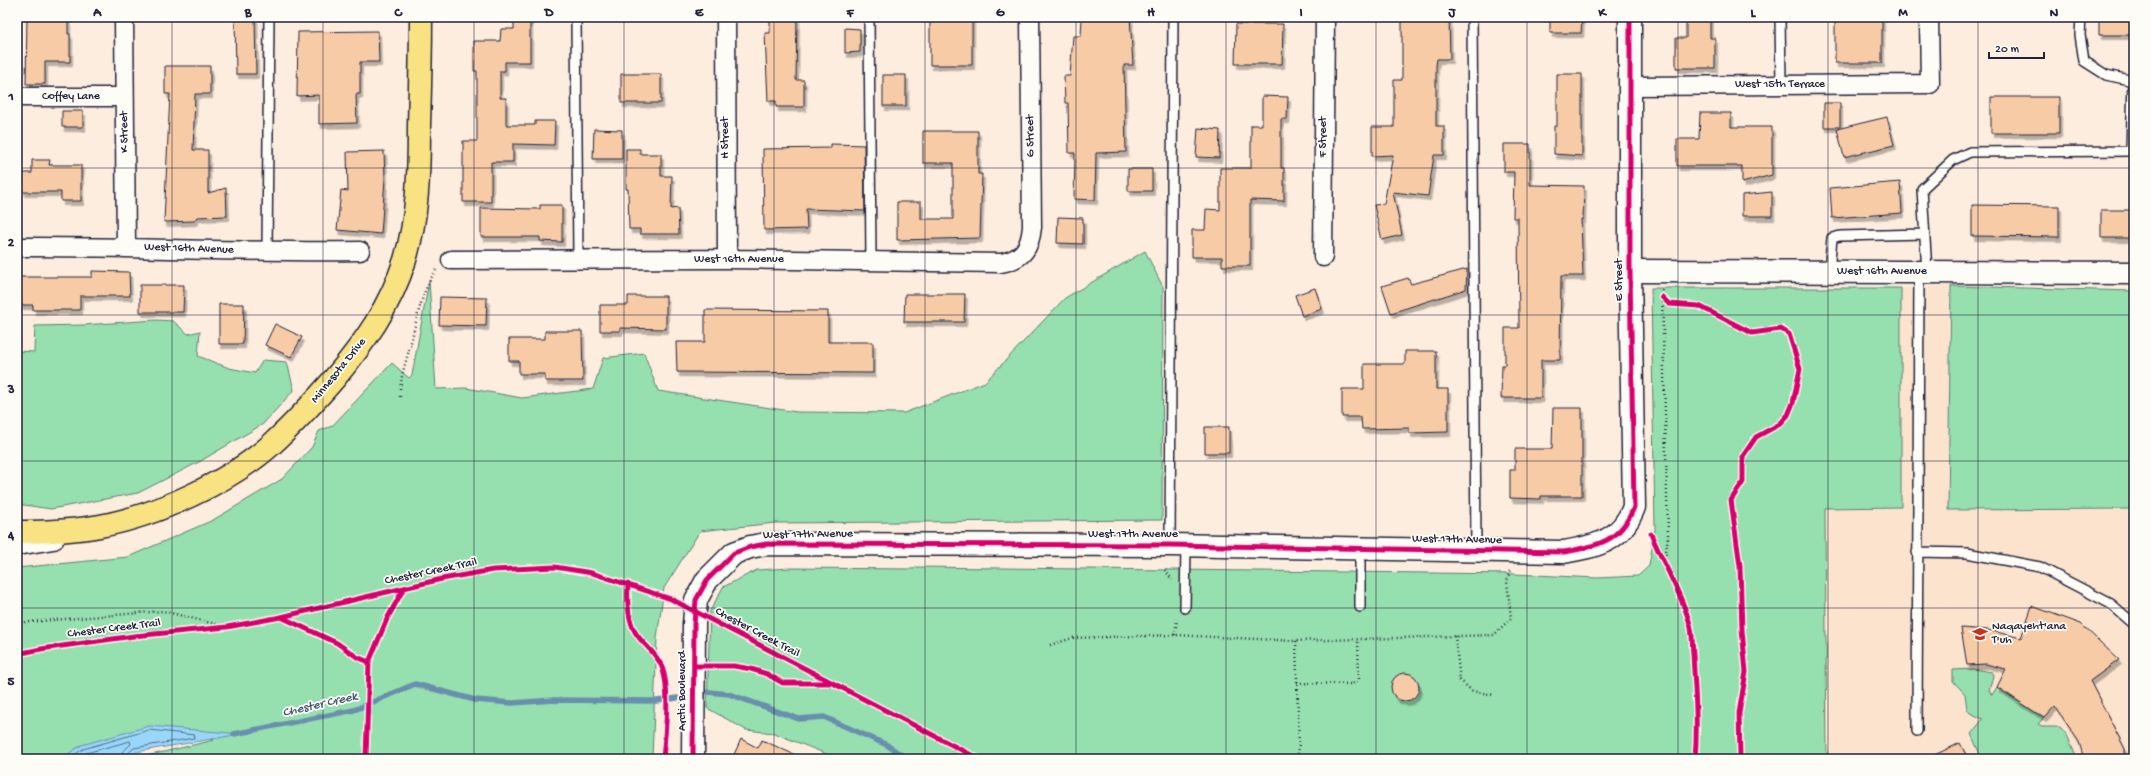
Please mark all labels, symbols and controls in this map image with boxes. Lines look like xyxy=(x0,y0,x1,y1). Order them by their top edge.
text: A xyxy=(92,6,102,21)
text: B xyxy=(244,6,253,21)
text: C xyxy=(393,6,403,21)
text: D xyxy=(544,6,554,21)
text: E xyxy=(695,6,704,21)
text: F xyxy=(846,6,855,21)
text: G xyxy=(996,6,1005,21)
text: H xyxy=(1147,6,1155,21)
text: I xyxy=(1299,6,1303,21)
text: J xyxy=(1448,6,1457,21)
text: K xyxy=(1597,6,1607,21)
text: L xyxy=(1751,6,1757,21)
text: M xyxy=(1898,6,1908,21)
text: N xyxy=(2050,6,2059,21)
scale bar xyxy=(1989,34,2044,60)
text: 20 m xyxy=(1995,43,2020,57)
street label: West 15th Terrace xyxy=(1735,78,1826,92)
text: 1 xyxy=(7,90,14,105)
street label: Coffey Lane xyxy=(42,90,101,104)
street label: K Street xyxy=(118,110,132,153)
street label: G Street xyxy=(1024,114,1038,157)
street label: F Street xyxy=(1317,115,1331,159)
street label: H Street xyxy=(719,116,733,159)
text: 2 xyxy=(8,236,15,251)
street label: West 16th Avenue xyxy=(144,240,235,258)
street label: West 16th Avenue xyxy=(694,253,785,267)
street label: E Street xyxy=(1613,258,1627,301)
street label: West 16th Avenue xyxy=(1837,265,1928,279)
street label: Minnesota Drive xyxy=(308,335,370,406)
text: 3 xyxy=(7,383,15,398)
street label: West 17th Avenue xyxy=(763,527,854,543)
street label: West 17th Avenue xyxy=(1088,528,1179,542)
text: 4 xyxy=(7,529,15,544)
street label: West 17th Avenue xyxy=(1412,532,1503,548)
street label: Chester Creek Trail xyxy=(384,555,479,589)
street label: Chester Creek Trail xyxy=(712,605,802,661)
street label: Chester Creek Trail xyxy=(67,616,162,642)
place label: Naqayeht'ana T'uh xyxy=(1991,620,2066,648)
school or university icon: Naqayeht'ana T'uh xyxy=(1971,625,1989,643)
street label: Arctic Boulevard xyxy=(676,650,690,731)
text: 5 xyxy=(8,675,15,690)
water label: Chester Creek xyxy=(281,689,360,721)

